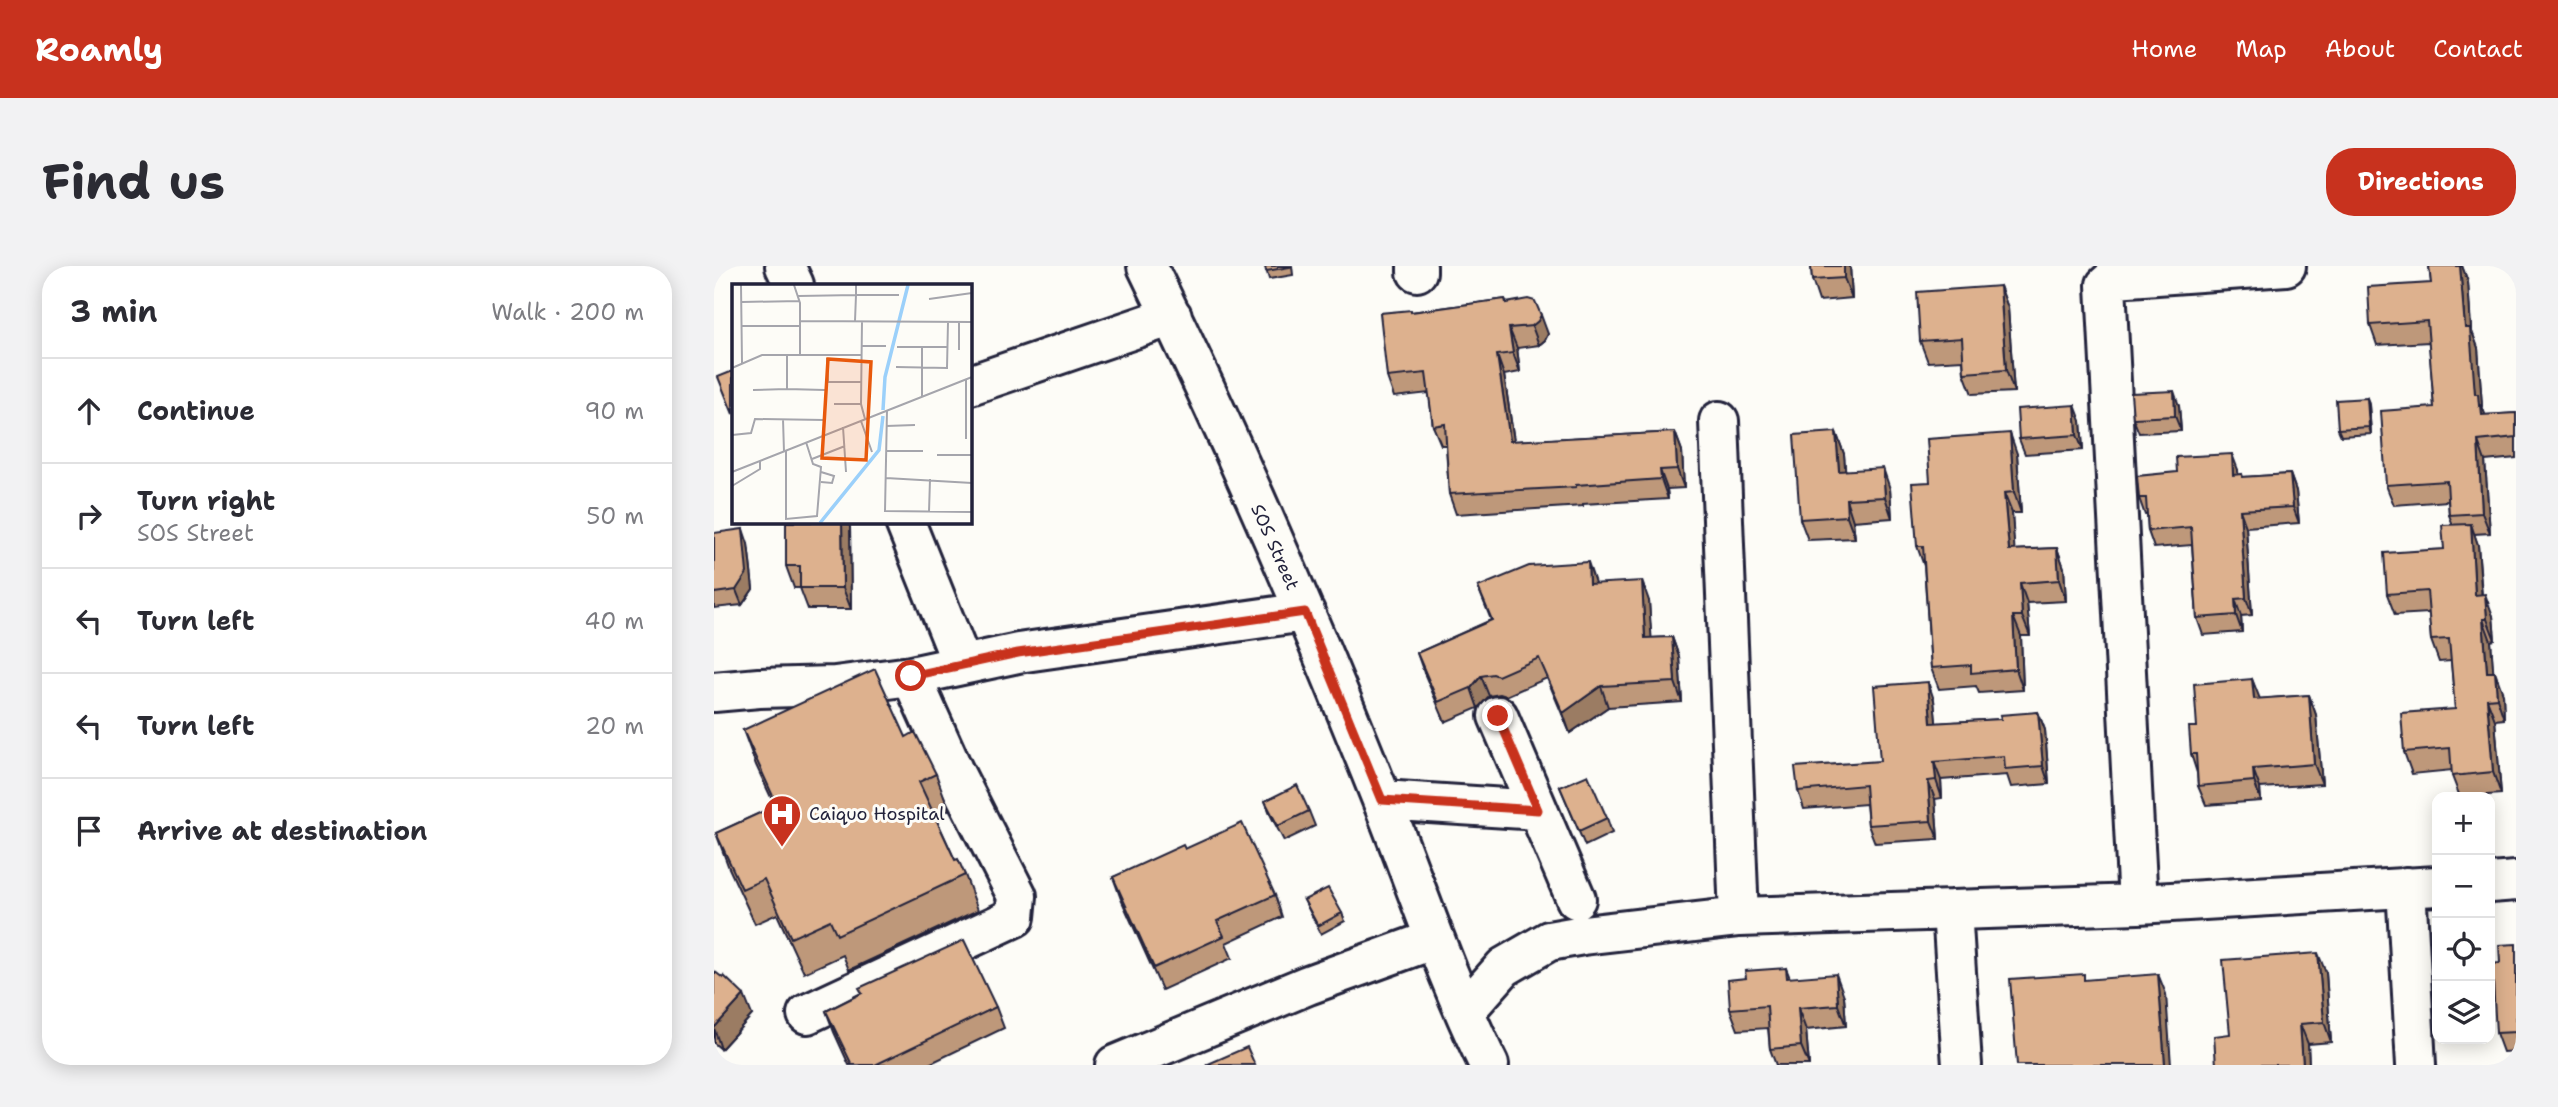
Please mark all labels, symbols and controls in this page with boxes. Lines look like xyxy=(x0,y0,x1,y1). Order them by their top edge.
text: Roamly xyxy=(35,27,163,72)
text: Home xyxy=(2131,33,2197,65)
text: Map xyxy=(2235,33,2287,65)
text: About xyxy=(2325,33,2395,65)
text: Contact xyxy=(2433,33,2523,65)
button: Directions xyxy=(2326,148,2516,216)
text: Find us xyxy=(42,149,225,215)
inset map xyxy=(732,284,971,523)
text: 3 min xyxy=(70,291,157,332)
text: Walk · 200 m xyxy=(491,297,644,327)
icon: ahead xyxy=(70,392,108,430)
text: Continue xyxy=(137,393,255,428)
text: 90 m xyxy=(584,396,644,426)
text: Turn right xyxy=(137,483,275,518)
icon: right xyxy=(70,497,108,535)
street label: SOS Street xyxy=(1245,500,1305,594)
text: 50 m xyxy=(586,501,644,531)
text: SOS Street xyxy=(137,518,254,548)
icon: left xyxy=(70,602,108,640)
text: Turn left xyxy=(137,603,254,638)
text: 40 m xyxy=(584,606,644,636)
route start xyxy=(895,660,926,691)
route end xyxy=(1482,700,1513,731)
icon: left xyxy=(70,707,108,745)
text: Turn left xyxy=(137,708,254,743)
text: 20 m xyxy=(585,711,644,741)
map controls xyxy=(2432,792,2495,1044)
button: + xyxy=(2432,792,2495,855)
hospital icon: Caiquo Hospital xyxy=(761,793,803,848)
place label: Caiquo Hospital xyxy=(809,802,945,826)
icon: arrive xyxy=(70,812,108,850)
text: Arrive at destination xyxy=(137,813,427,848)
button: − xyxy=(2432,855,2495,918)
button: locate xyxy=(2432,918,2495,981)
button: layers xyxy=(2432,981,2495,1044)

